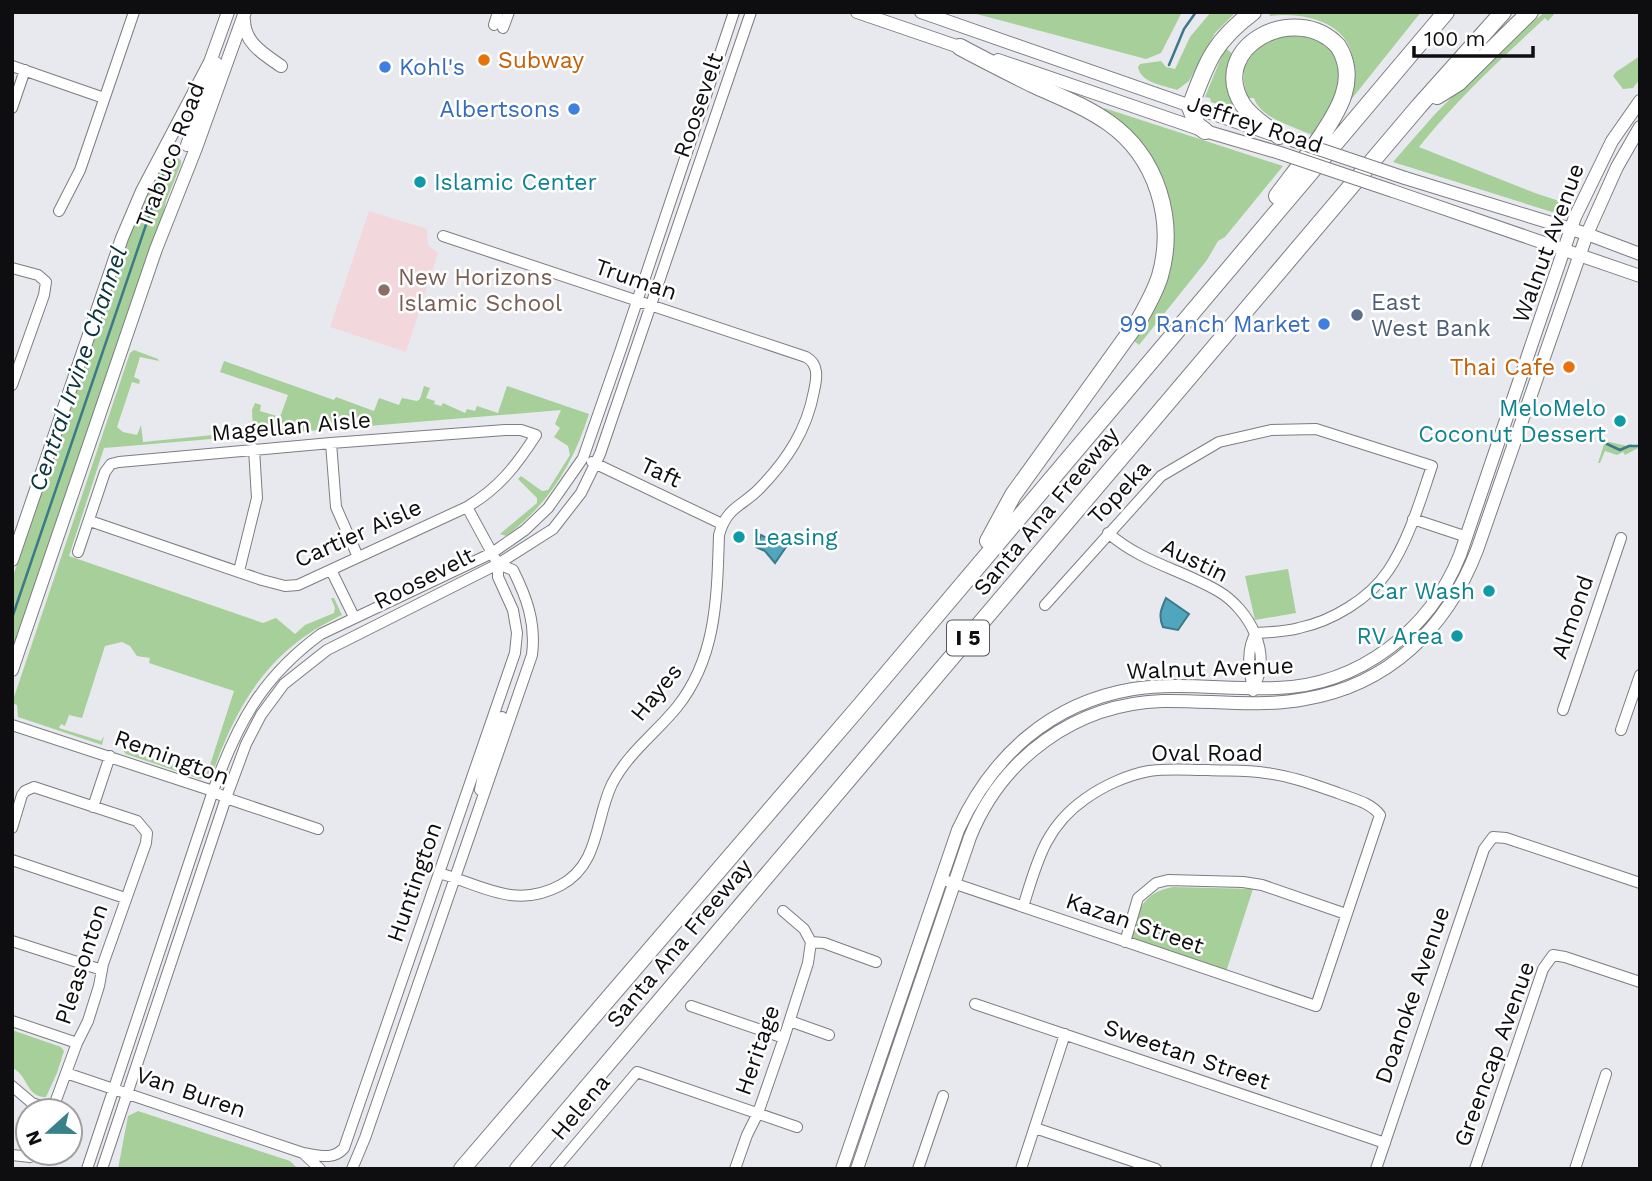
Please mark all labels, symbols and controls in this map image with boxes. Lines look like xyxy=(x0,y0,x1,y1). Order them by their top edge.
scale bar xyxy=(1414,14,1533,58)
text: 100 m xyxy=(1424,26,1486,51)
place label: Subway xyxy=(498,47,584,74)
street label: Roosevelt xyxy=(668,49,729,161)
marker: Subway xyxy=(476,52,492,68)
place label: Kohl's xyxy=(399,54,465,81)
marker: Kohl's xyxy=(377,59,393,75)
street label: Trabuco Road xyxy=(130,79,211,232)
street label: Jeffrey Road xyxy=(1184,90,1326,159)
place label: Albertsons xyxy=(439,96,560,123)
marker: Albertsons xyxy=(566,101,582,117)
street label: Walnut Avenue xyxy=(1507,160,1590,327)
place label: Islamic Center xyxy=(434,169,597,196)
marker: Islamic Center xyxy=(412,174,428,190)
water label: Central Irvine Channel xyxy=(23,243,133,495)
street label: Truman xyxy=(591,253,680,306)
place label: New Horizons Islamic School xyxy=(398,264,562,317)
marker: New Horizons Islamic School xyxy=(376,282,392,298)
place label: East West Bank xyxy=(1371,289,1491,342)
marker: East West Bank xyxy=(1349,307,1365,323)
place label: 99 Ranch Market xyxy=(1119,311,1310,338)
marker: 99 Ranch Market xyxy=(1316,316,1332,332)
place label: Thai Cafe xyxy=(1450,354,1555,381)
marker: Thai Cafe xyxy=(1561,359,1577,375)
place label: MeloMelo Coconut Dessert xyxy=(1418,395,1606,448)
street label: Magellan Aisle xyxy=(210,406,372,447)
marker: MeloMelo Coconut Dessert xyxy=(1612,413,1628,429)
street label: Santa Ana Freeway xyxy=(968,421,1125,601)
street label: Taft xyxy=(636,451,686,494)
street label: Topeka xyxy=(1082,455,1156,530)
street label: Cartier Aisle xyxy=(291,493,426,573)
place label: Leasing xyxy=(753,524,838,551)
marker: Leasing xyxy=(731,529,747,545)
street label: Austin xyxy=(1157,533,1233,588)
street label: Roosevelt xyxy=(370,542,479,615)
street label: Almond xyxy=(1546,572,1599,663)
place label: Car Wash xyxy=(1369,578,1475,605)
marker: Car Wash xyxy=(1481,583,1497,599)
road number: I 5 xyxy=(947,620,989,656)
place label: RV Area xyxy=(1356,623,1443,650)
marker: RV Area xyxy=(1449,628,1465,644)
street label: Walnut Avenue xyxy=(1126,652,1294,685)
street label: Hayes xyxy=(625,658,688,727)
street label: Remington xyxy=(111,724,233,791)
street label: Oval Road xyxy=(1151,740,1263,767)
street label: Huntington xyxy=(381,819,448,946)
street label: Santa Ana Freeway xyxy=(601,853,758,1033)
street label: Kazan Street xyxy=(1062,887,1208,960)
street label: Pleasonton xyxy=(49,901,114,1028)
street label: Doanoke Avenue xyxy=(1369,903,1455,1087)
street label: Greencap Avenue xyxy=(1448,958,1541,1150)
street label: Heritage xyxy=(729,1001,785,1099)
street label: Sweetan Street xyxy=(1100,1013,1274,1096)
street label: Van Buren xyxy=(132,1061,249,1124)
street label: Helena xyxy=(545,1069,616,1146)
north arrow xyxy=(14,1097,84,1167)
text: N xyxy=(20,1127,47,1149)

